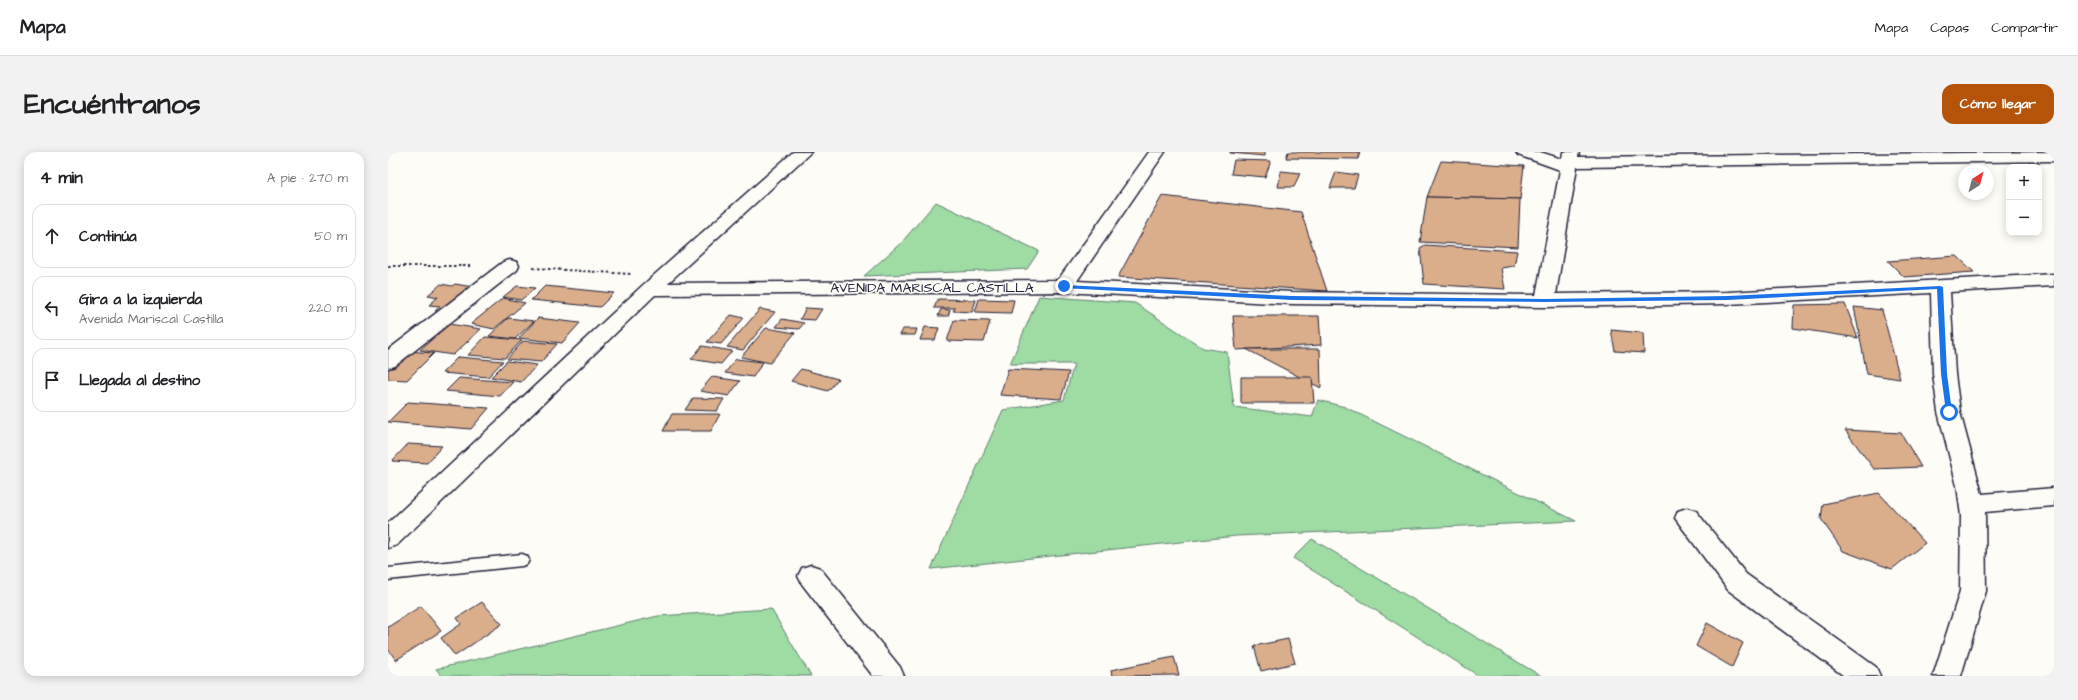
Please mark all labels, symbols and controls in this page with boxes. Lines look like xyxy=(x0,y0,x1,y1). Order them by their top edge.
text: Mapa xyxy=(20,14,66,41)
text: Mapa xyxy=(1875,18,1908,38)
text: Capas xyxy=(1930,18,1969,38)
text: Compartir xyxy=(1991,18,2058,38)
button: Cómo llegar xyxy=(1942,84,2054,124)
text: Encuéntranos xyxy=(24,85,200,124)
north arrow xyxy=(1958,164,1994,200)
map controls xyxy=(2006,164,2042,236)
button: + xyxy=(2006,164,2042,200)
text: 4 min xyxy=(40,166,83,190)
text: A pie · 270 m xyxy=(267,169,348,187)
button: − xyxy=(2006,200,2042,236)
icon: ahead xyxy=(41,225,63,247)
text: Continúa xyxy=(79,226,137,247)
text: 50 m xyxy=(314,227,347,245)
route end xyxy=(1055,277,1073,295)
street label: AVENIDA MARISCAL CASTILLA xyxy=(830,278,1034,298)
text: Gira a la izquierda xyxy=(79,289,202,310)
icon: left xyxy=(41,297,63,319)
text: 220 m xyxy=(309,299,347,317)
text: Avenida Mariscal Castilla xyxy=(79,310,223,328)
icon: arrive xyxy=(41,369,63,391)
text: Llegada al destino xyxy=(79,370,200,391)
route start xyxy=(1940,403,1958,421)

